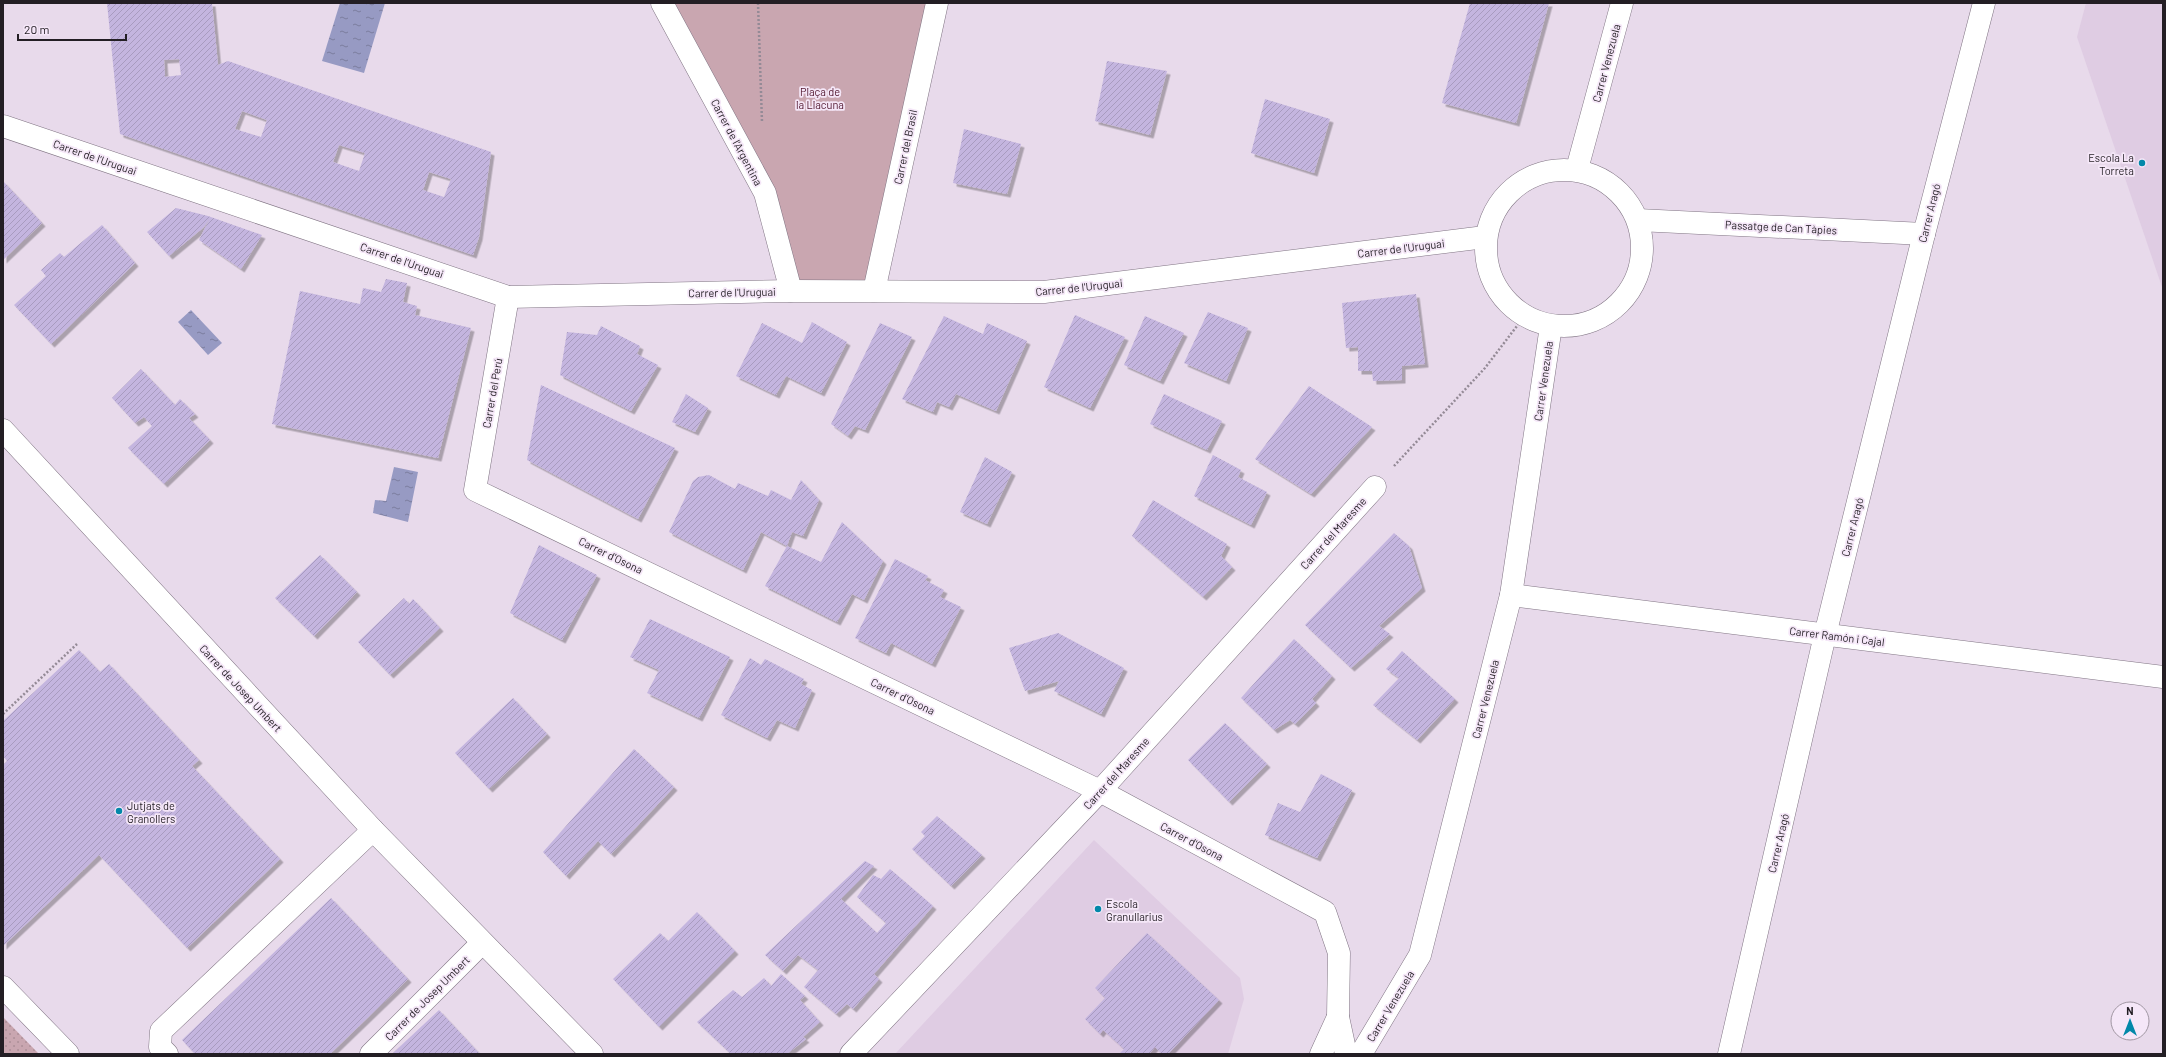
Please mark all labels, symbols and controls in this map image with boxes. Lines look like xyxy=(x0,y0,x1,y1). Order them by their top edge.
scale bar xyxy=(18,16,126,42)
text: 20 m xyxy=(24,22,50,36)
street label: Carrer Venezuela xyxy=(1589,22,1623,104)
park label: Plaça de la Llacuna xyxy=(796,85,844,111)
street label: Carrer de l'Argentina xyxy=(709,96,765,188)
street label: Carrer del Brasil xyxy=(891,108,919,186)
street label: Carrer de l'Uruguai xyxy=(52,137,139,177)
place label: Escola La Torreta xyxy=(2088,151,2134,177)
marker: Escola La Torreta xyxy=(2137,158,2147,168)
street label: Carrer Aragó xyxy=(1915,182,1943,244)
street label: Passatge de Can Tàpies xyxy=(1725,218,1837,236)
street label: Carrer de l'Uruguai xyxy=(1357,236,1445,260)
street label: Carrer de l'Uruguai xyxy=(359,240,446,280)
street label: Carrer de l'Uruguai xyxy=(1035,276,1123,298)
street label: Carrer de l'Uruguai xyxy=(688,285,776,299)
street label: Carrer Venezuela xyxy=(1531,340,1555,422)
street label: Carrer del Perú xyxy=(479,357,505,429)
street label: Carrer del Maresme xyxy=(1297,494,1369,572)
street label: Carrer Aragó xyxy=(1838,496,1866,558)
street label: Carrer d'Osona xyxy=(577,534,645,576)
street label: Carrer Ramón i Cajal xyxy=(1789,624,1885,648)
street label: Carrer de Josep Umbert xyxy=(197,642,285,734)
street label: Carrer Venezuela xyxy=(1469,658,1501,740)
street label: Carrer d'Osona xyxy=(869,675,937,717)
street label: Carrer del Maresme xyxy=(1080,734,1152,812)
place label: Jutjats de Granollers xyxy=(127,799,175,825)
marker: Jutjats de Granollers xyxy=(114,806,124,816)
street label: Carrer Aragó xyxy=(1765,812,1791,874)
street label: Carrer d'Osona xyxy=(1158,819,1226,863)
place label: Escola Granullarius xyxy=(1106,897,1163,923)
marker: Escola Granullarius xyxy=(1093,904,1103,914)
street label: Carrer de Josep Umbert xyxy=(382,953,472,1043)
street label: Carrer Venezuela xyxy=(1364,968,1416,1044)
north arrow xyxy=(2110,1001,2150,1041)
text: N xyxy=(2126,1004,2134,1017)

